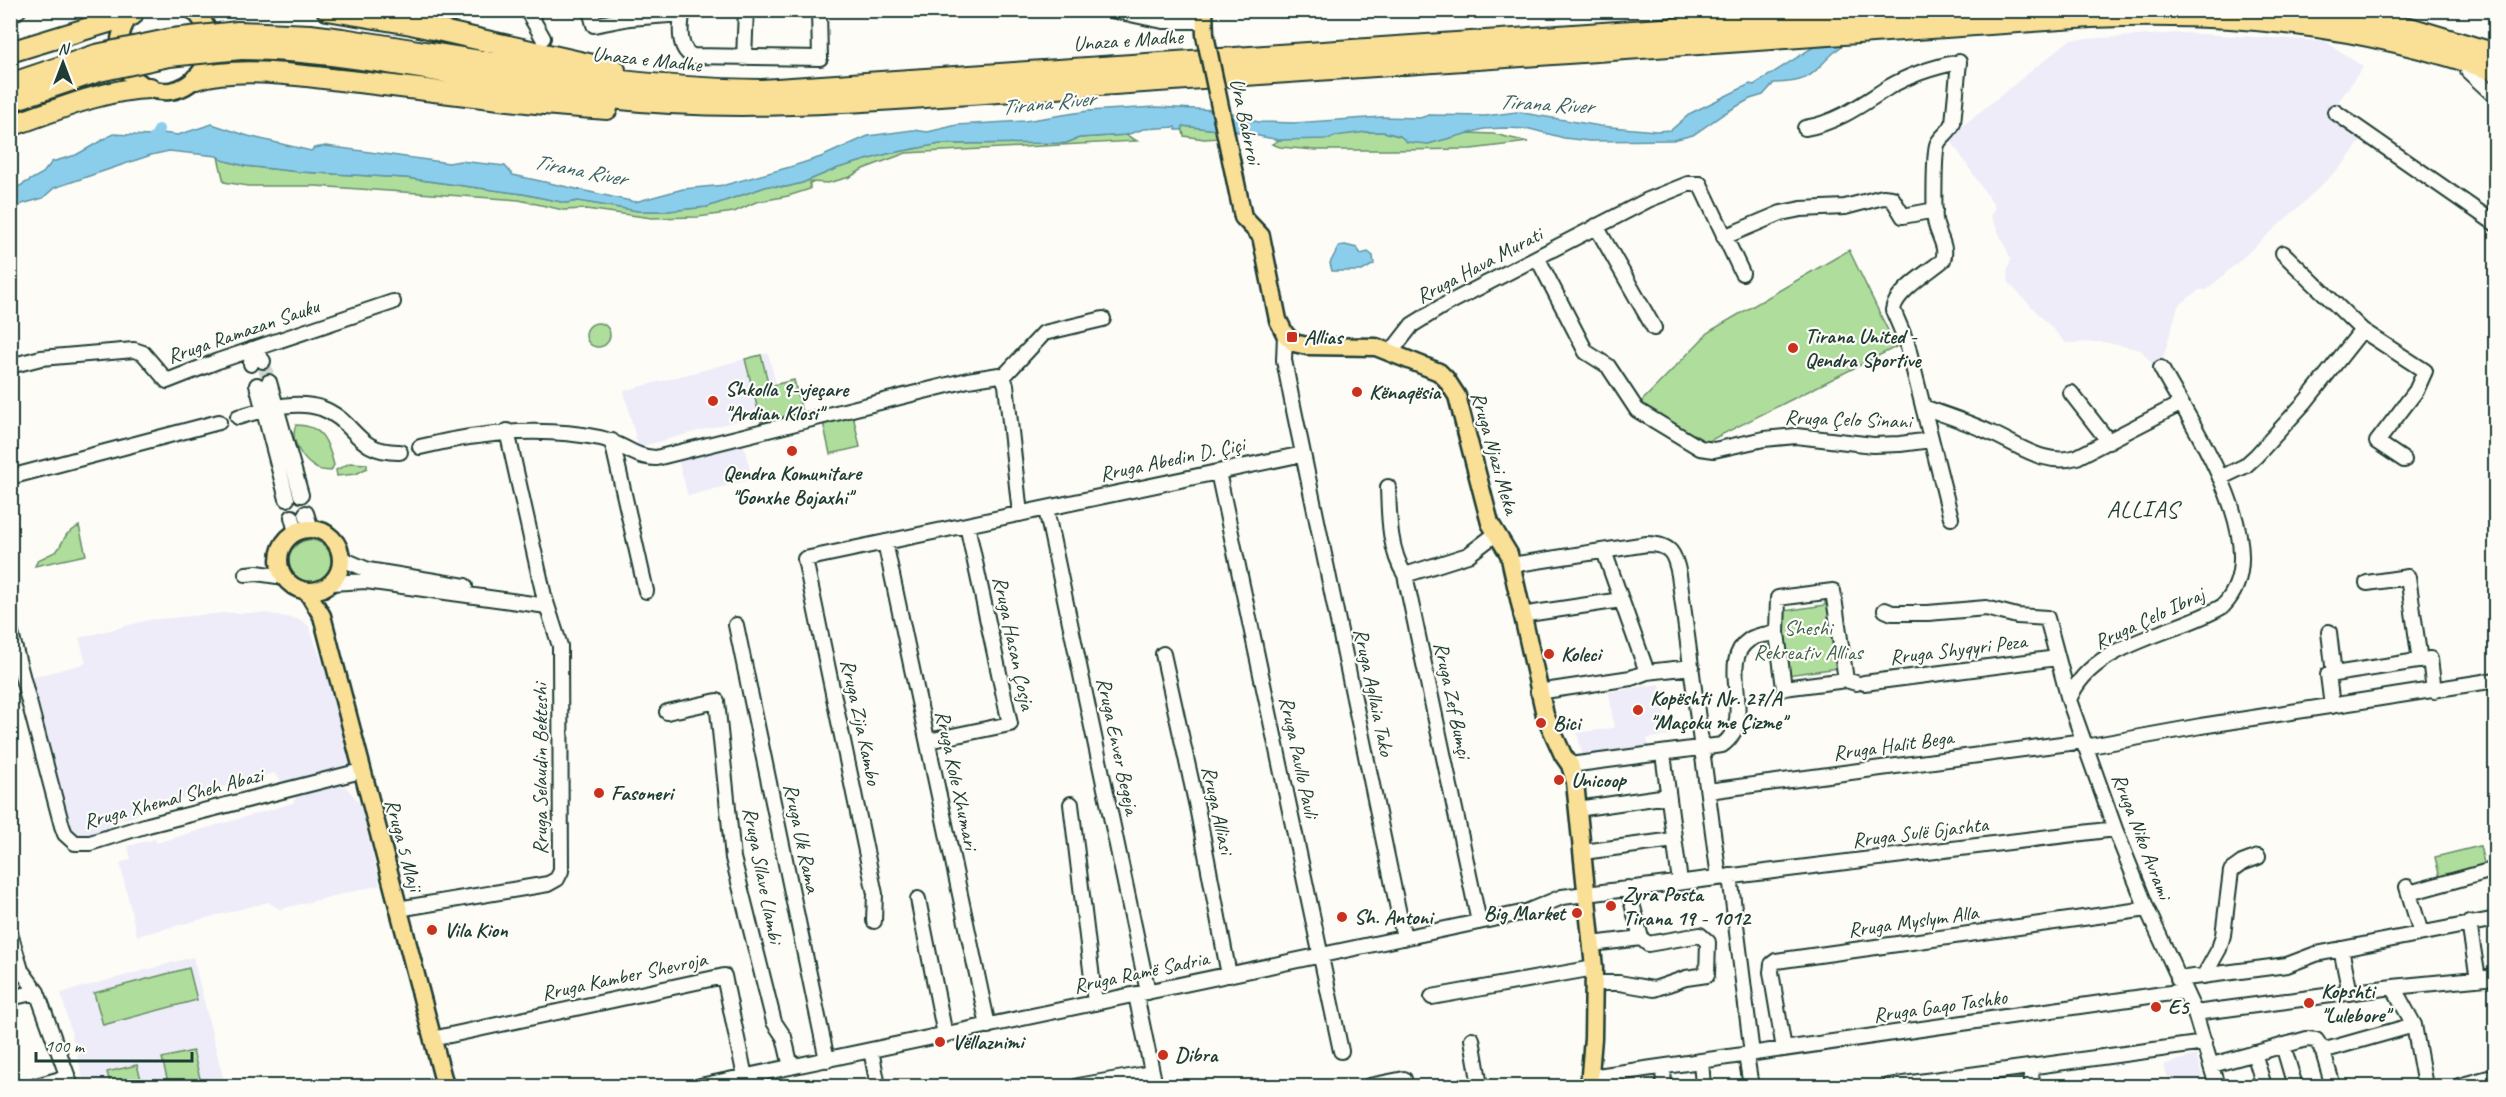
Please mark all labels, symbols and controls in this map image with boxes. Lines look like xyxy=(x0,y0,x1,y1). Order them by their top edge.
street label: Unaza e Madhe xyxy=(1072,23,1185,57)
north arrow xyxy=(33,33,93,93)
text: N xyxy=(58,39,71,59)
street label: Unaza e Madhe xyxy=(591,40,704,78)
street label: Ura Babrroi xyxy=(1224,76,1268,169)
water label: Tirana River xyxy=(1000,84,1100,122)
water label: Tirana River xyxy=(1499,88,1597,121)
water label: Tirana River xyxy=(531,147,633,193)
street label: Rruga Hava Murati xyxy=(1412,219,1549,309)
street label: Rruga Ramazan Sauku xyxy=(164,292,324,369)
place label: Tirana United - Qendra Sportive xyxy=(1805,323,1922,373)
place label: Allias xyxy=(1304,324,1345,350)
marker: Allias xyxy=(1285,330,1299,344)
marker: Tirana United - Qendra Sportive xyxy=(1786,341,1800,355)
place label: Shkolla 9-vjeçare "Ardian Klosi" xyxy=(725,376,850,426)
place label: Kënaqësia xyxy=(1369,379,1442,405)
marker: Kënaqësia xyxy=(1350,385,1364,399)
street label: Rruga Njazi Meka xyxy=(1465,389,1526,520)
marker: Shkolla 9-vjeçare "Ardian Klosi" xyxy=(706,394,720,408)
street label: Rruga Çelo Sinani xyxy=(1784,404,1915,434)
street label: Rruga Abedin D. Çiçi xyxy=(1097,430,1250,487)
marker: Qendra Komunitare "Gonxhe Bojaxhi" xyxy=(785,444,799,458)
place label: Qendra Komunitare "Gonxhe Bojaxhi" xyxy=(723,460,863,510)
district label: ALLIAS xyxy=(2107,494,2182,524)
street label: Rruga Hasan Çosja xyxy=(987,574,1041,714)
street label: Rruga Çelo Ibraj xyxy=(2090,580,2211,655)
park label: Sheshi Rekreativ Allias xyxy=(1753,615,1864,665)
street label: Rruga Agllaia Tako xyxy=(1348,626,1401,760)
street label: Rruga Shyqyri Peza xyxy=(1888,627,2030,670)
street label: Rruga Zef Bumçi xyxy=(1428,640,1479,763)
place label: Koleci xyxy=(1561,641,1604,667)
marker: Koleci xyxy=(1542,647,1556,661)
street label: Rruga Zija Kambo xyxy=(835,657,887,789)
street label: Rruga Enver Begeja xyxy=(1091,675,1146,819)
street label: Rruga Selaudin Bekteshi xyxy=(527,680,553,855)
place label: Kopështi Nr. 27/A "Maçoku me Çizme" xyxy=(1650,685,1791,735)
street label: Rruga Pavllo Pavli xyxy=(1274,694,1325,823)
marker: Kopështi Nr. 27/A "Maçoku me Çizme" xyxy=(1631,703,1645,717)
street label: Rruga Kole Xhumari xyxy=(930,708,985,855)
place label: Bici xyxy=(1553,710,1583,736)
marker: Bici xyxy=(1534,716,1548,730)
street label: Rruga Halit Bega xyxy=(1831,723,1957,766)
street label: Rruga Xhemal Sheh Abazi xyxy=(81,761,268,834)
street label: Rruga Alliasi xyxy=(1196,764,1241,859)
place label: Unicoop xyxy=(1571,767,1628,793)
street label: Rruga Niko Avrami xyxy=(2106,770,2179,905)
marker: Unicoop xyxy=(1552,773,1566,787)
place label: Fasoneri xyxy=(611,780,676,806)
street label: Rruga Uk Rama xyxy=(778,781,827,897)
marker: Fasoneri xyxy=(592,786,606,800)
street label: Rruga 5 Maji xyxy=(379,796,430,897)
street label: Rruga Sllave Llambi xyxy=(737,805,789,948)
street label: Rruga Sulë Gjashta xyxy=(1851,811,1991,853)
place label: Zyra Posta Tirana 19 - 1012 xyxy=(1623,881,1752,931)
marker: Zyra Posta Tirana 19 - 1012 xyxy=(1604,899,1618,913)
street label: Rruga Myslym Alla xyxy=(1846,899,1982,943)
place label: Big Market xyxy=(1484,900,1567,926)
place label: Sh. Antoni xyxy=(1354,904,1435,930)
marker: Big Market xyxy=(1570,906,1584,920)
marker: Sh. Antoni xyxy=(1335,910,1349,924)
place label: Vila Kion xyxy=(444,917,508,943)
marker: Vila Kion xyxy=(425,923,439,937)
street label: Rruga Ramë Sadria xyxy=(1071,944,1213,999)
street label: Rruga Kamber Shevroja xyxy=(539,945,711,1006)
place label: Kopshti "Lulebore" xyxy=(2321,978,2394,1028)
street label: Rruga Gaqo Tashko xyxy=(1872,984,2010,1028)
place label: E5 xyxy=(2168,994,2190,1020)
marker: Kopshti "Lulebore" xyxy=(2302,996,2316,1010)
marker: E5 xyxy=(2149,1000,2163,1014)
scale bar xyxy=(36,1025,192,1063)
place label: Vëllaznimi xyxy=(952,1029,1026,1055)
text: 100 m xyxy=(45,1035,86,1057)
marker: Vëllaznimi xyxy=(933,1035,947,1049)
place label: Dibra xyxy=(1175,1042,1219,1068)
marker: Dibra xyxy=(1156,1048,1170,1062)

